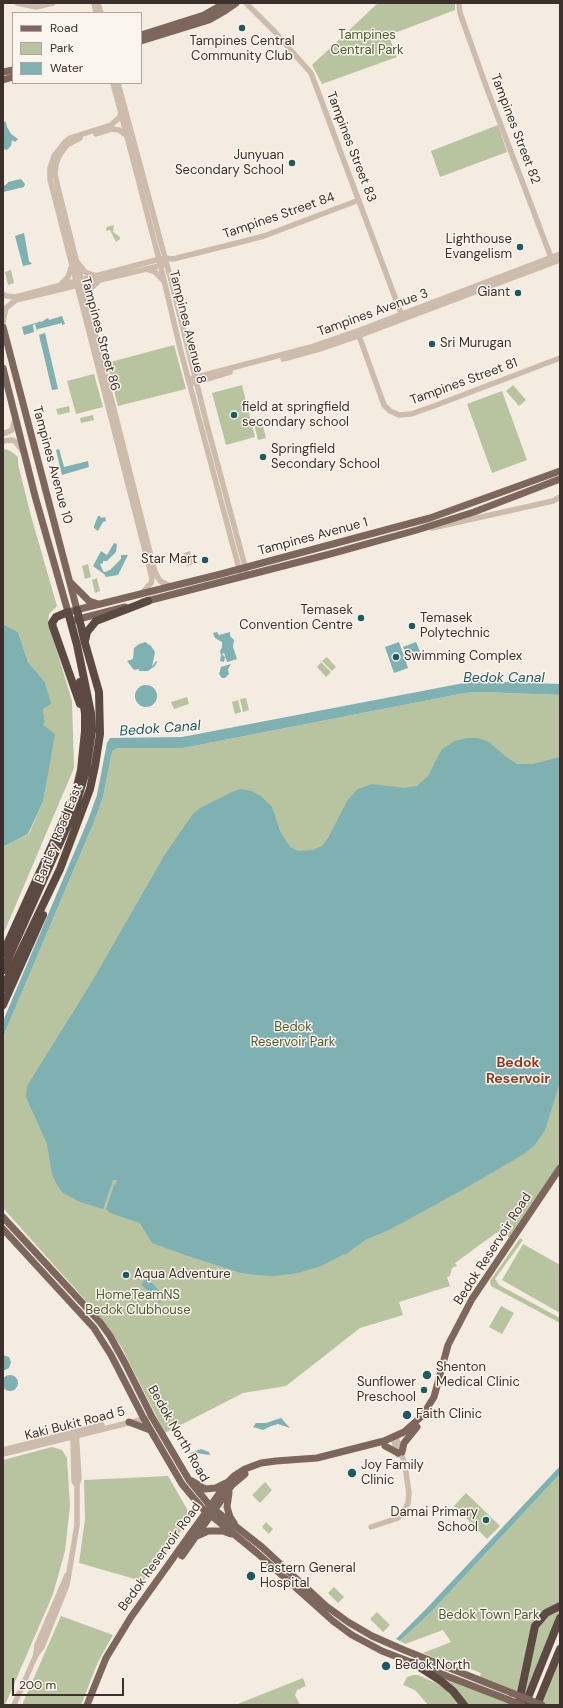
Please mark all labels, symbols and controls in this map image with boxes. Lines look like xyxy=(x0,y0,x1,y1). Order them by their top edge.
legend xyxy=(12,12,142,84)
text: Road xyxy=(50,20,78,36)
marker: Tampines Central Community Club xyxy=(237,23,247,33)
park label: Tampines Central Park xyxy=(330,28,404,59)
place label: Tampines Central Community Club xyxy=(189,34,295,65)
text: Park xyxy=(50,40,74,56)
text: Water xyxy=(50,60,83,76)
street label: Tampines Street 82 xyxy=(487,72,543,186)
street label: Tampines Street 83 xyxy=(323,90,379,204)
place label: Junyuan Secondary School xyxy=(175,148,284,179)
marker: Junyuan Secondary School xyxy=(287,158,297,168)
street label: Tampines Street 84 xyxy=(221,190,337,242)
place label: Lighthouse Evangelism xyxy=(445,232,512,263)
marker: Lighthouse Evangelism xyxy=(515,242,525,252)
street label: Tampines Avenue 8 xyxy=(165,269,209,385)
street label: Tampines Street 86 xyxy=(77,275,123,393)
place label: Giant xyxy=(477,285,510,301)
street label: Tampines Avenue 3 xyxy=(316,286,430,340)
marker: Giant xyxy=(513,288,523,298)
place label: Sri Murugan xyxy=(440,336,511,352)
marker: Sri Murugan xyxy=(427,339,437,349)
street label: Tampines Street 81 xyxy=(408,355,520,409)
place label: field at springfield secondary school xyxy=(242,400,350,431)
street label: Tampines Avenue 10 xyxy=(29,404,75,526)
marker: field at springfield secondary school xyxy=(229,410,239,420)
place label: Springfield Secondary School xyxy=(271,442,380,473)
marker: Springfield Secondary School xyxy=(258,452,268,462)
street label: Tampines Avenue 1 xyxy=(257,515,369,559)
place label: Star Mart xyxy=(141,552,197,568)
marker: Star Mart xyxy=(200,555,210,565)
place label: Temasek Convention Centre xyxy=(239,603,353,634)
place label: Temasek Polytechnic xyxy=(420,611,490,642)
marker: Temasek Convention Centre xyxy=(356,613,366,623)
marker: Temasek Polytechnic xyxy=(407,621,417,631)
place label: Swimming Complex xyxy=(404,649,522,665)
marker: Swimming Complex xyxy=(391,652,401,662)
water label: Bedok Canal xyxy=(463,670,545,686)
water label: Bedok Canal xyxy=(119,718,201,740)
street label: Bartley Road East xyxy=(32,782,86,886)
park label: Bedok Reservoir Park xyxy=(251,1020,335,1051)
district label: Bedok Reservoir xyxy=(486,1055,550,1088)
street label: Bedok Reservoir Road xyxy=(451,1190,535,1308)
place label: Aqua Adventure xyxy=(134,1267,231,1283)
marker: Aqua Adventure xyxy=(121,1270,131,1280)
park label: HomeTeamNS Bedok Clubhouse xyxy=(85,1288,191,1319)
place label: Shenton Medical Clinic xyxy=(436,1360,520,1391)
marker: Shenton Medical Clinic xyxy=(421,1369,433,1381)
place label: Sunflower Preschool xyxy=(357,1375,416,1406)
street label: Bedok North Road xyxy=(144,1383,212,1485)
marker: Sunflower Preschool xyxy=(419,1385,429,1395)
street label: Kaki Bukit Road 5 xyxy=(23,1404,127,1444)
place label: Faith Clinic xyxy=(416,1407,482,1423)
marker: Faith Clinic xyxy=(401,1409,413,1421)
place label: Joy Family Clinic xyxy=(361,1458,424,1489)
marker: Joy Family Clinic xyxy=(346,1467,358,1479)
street label: Bedok Reservoir Road xyxy=(115,1500,205,1614)
place label: Damai Primary School xyxy=(391,1505,478,1536)
marker: Damai Primary School xyxy=(481,1515,491,1525)
place label: Eastern General Hospital xyxy=(260,1561,356,1592)
marker: Eastern General Hospital xyxy=(245,1570,257,1582)
park label: Bedok Town Park xyxy=(438,1608,540,1624)
place label: Bedok North xyxy=(395,1658,470,1674)
marker: Bedok North xyxy=(380,1660,392,1672)
scale bar xyxy=(14,1670,126,1696)
text: 200 m xyxy=(19,1677,56,1693)

